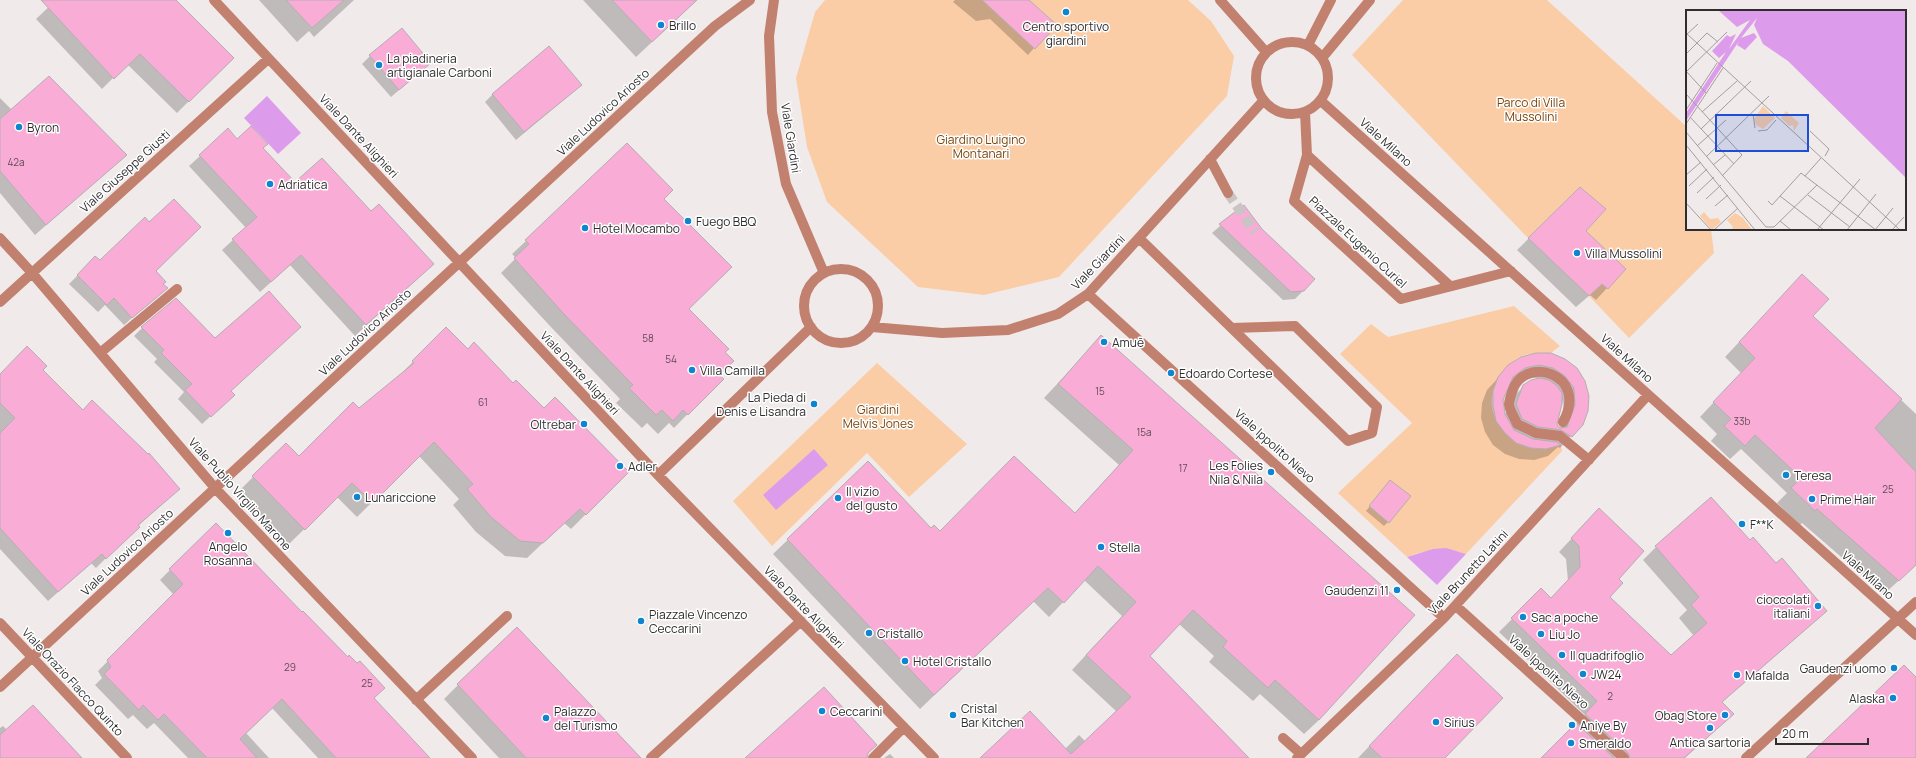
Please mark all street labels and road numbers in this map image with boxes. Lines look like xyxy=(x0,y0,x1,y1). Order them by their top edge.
street label: Viale Ludovico Ariosto xyxy=(553,65,653,159)
street label: Viale Dante Alighieri xyxy=(316,90,402,182)
street label: Viale Giardini xyxy=(777,102,805,174)
street label: Viale Milano xyxy=(1356,114,1416,170)
street label: Viale Giuseppe Giusti xyxy=(76,126,174,216)
street label: Piazzale Eugenio Curiel xyxy=(1305,192,1411,292)
street label: Viale Giardini xyxy=(1067,231,1129,293)
street label: Viale Ludovico Ariosto xyxy=(315,285,415,379)
street label: Viale Dante Alighieri xyxy=(537,327,623,419)
street label: Viale Milano xyxy=(1597,330,1657,386)
street label: Viale Ippolito Nievo xyxy=(1231,405,1319,487)
street label: Viale Publio Virgilio Marone xyxy=(185,434,295,554)
street label: Viale Ludovico Ariosto xyxy=(77,505,177,599)
street label: Viale Brunetto Latini xyxy=(1424,526,1512,618)
street label: Viale Milano xyxy=(1838,547,1898,603)
street label: Viale Dante Alighieri xyxy=(760,562,848,652)
street label: Viale Orazio Flacco Quinto xyxy=(18,624,128,740)
street label: Viale Ippolito Nievo xyxy=(1505,631,1593,713)

